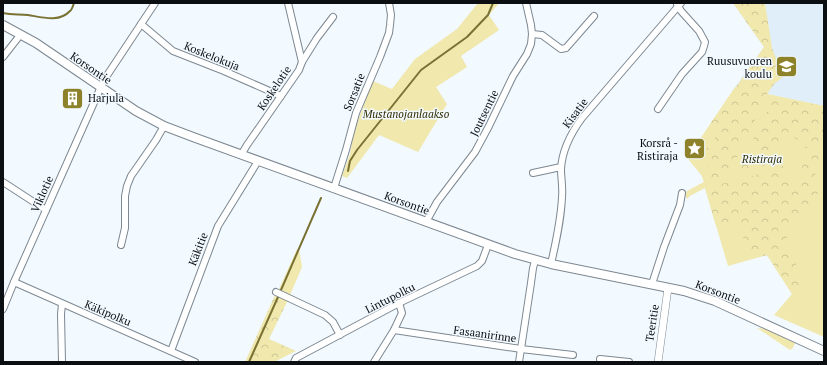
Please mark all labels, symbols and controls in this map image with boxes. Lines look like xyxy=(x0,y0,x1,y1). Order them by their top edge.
street label: Koskelokuja xyxy=(182,39,242,74)
street label: Korsontie xyxy=(68,49,115,87)
place label: Ruusuvuoren koulu xyxy=(707,54,773,81)
school or university icon: Ruusuvuoren koulu xyxy=(774,54,800,80)
street label: Koskelotie xyxy=(254,63,294,113)
street label: Sorsatie xyxy=(340,71,368,113)
building icon: Harjula xyxy=(59,85,85,111)
street label: Joutsentie xyxy=(467,87,501,139)
place label: Harjula xyxy=(88,91,125,105)
street label: Kisatie xyxy=(559,95,591,131)
park label: Mustanojanlaakso xyxy=(362,107,450,121)
place label: Korsrå - Ristiraja xyxy=(637,136,678,163)
place icon: Korsrå - Ristiraja xyxy=(681,136,707,162)
park label: Ristiraja xyxy=(741,152,782,166)
street label: Viklotie xyxy=(28,173,56,215)
street label: Korsontie xyxy=(382,188,432,218)
street label: Käkitie xyxy=(185,230,211,268)
street label: Korsontie xyxy=(693,277,743,307)
street label: Lintupolku xyxy=(363,279,418,316)
street label: Käkipolku xyxy=(83,297,134,329)
street label: Teeritie xyxy=(642,303,662,343)
street label: Fasaanirinne xyxy=(453,323,518,345)

